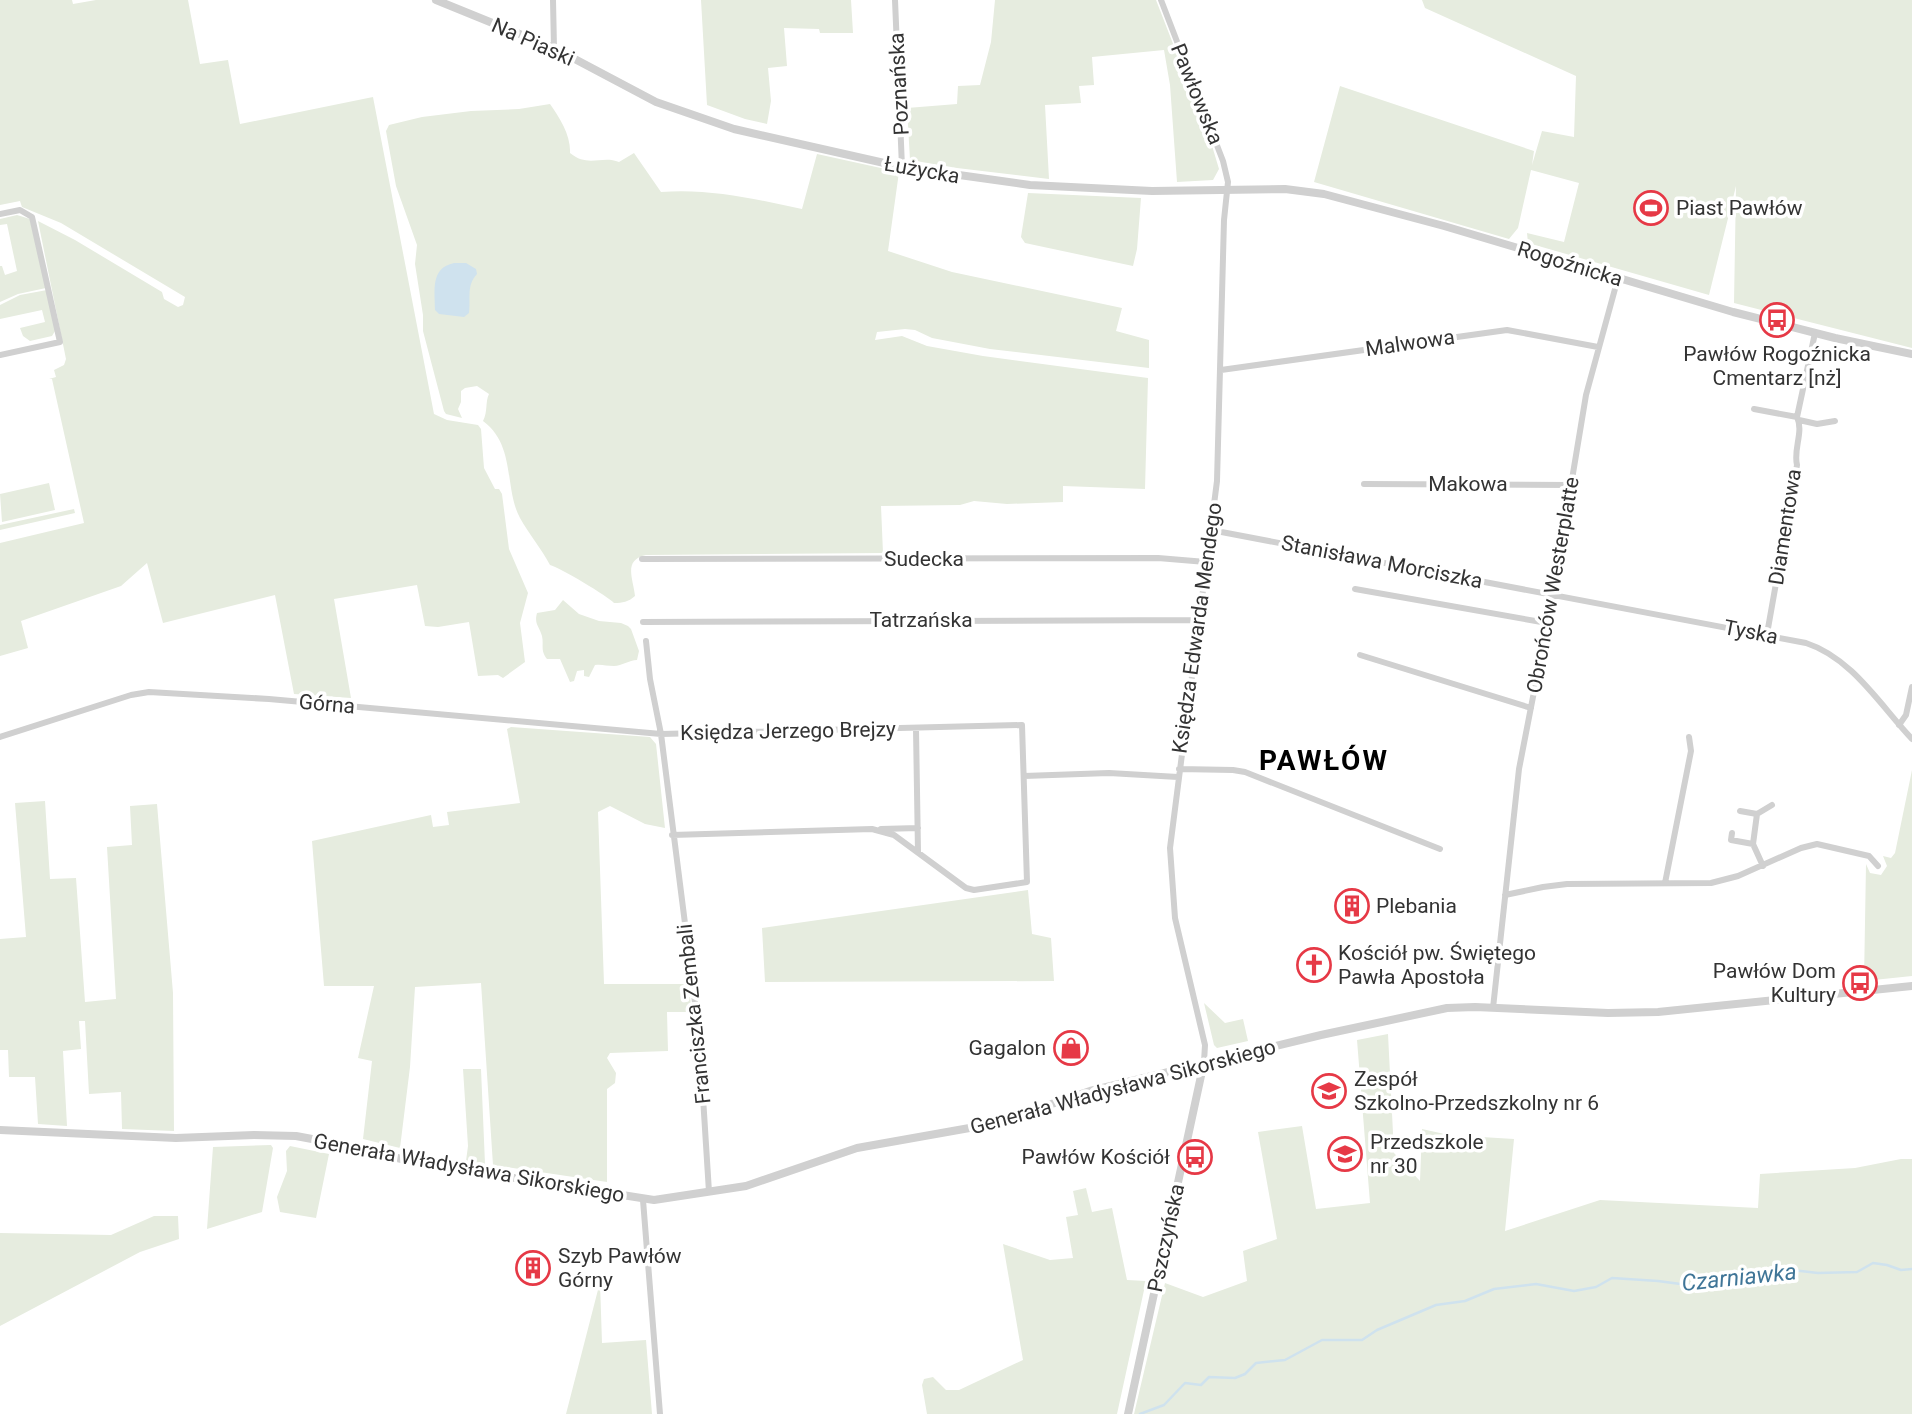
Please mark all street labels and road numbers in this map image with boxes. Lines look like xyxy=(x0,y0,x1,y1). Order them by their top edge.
street label: Na Piaski xyxy=(488,13,578,71)
street label: Poznańska xyxy=(884,32,914,136)
street label: Pawłowska xyxy=(1166,40,1228,148)
street label: Łużycka xyxy=(882,152,962,188)
street label: Rogoźnicka xyxy=(1515,237,1625,291)
street label: Malwowa xyxy=(1364,325,1456,361)
street label: Diamentowa xyxy=(1764,467,1806,587)
street label: Makowa xyxy=(1428,472,1508,496)
street label: Obrońców Westerplatte xyxy=(1522,475,1584,695)
street label: Księdza Edwarda Mendego xyxy=(1168,501,1227,755)
street label: Stanisława Morciszka xyxy=(1279,531,1485,593)
street label: Sudecka xyxy=(884,547,964,571)
street label: Tatrzańska xyxy=(869,608,973,632)
street label: Tyska xyxy=(1722,615,1780,649)
street label: Górna xyxy=(298,690,356,718)
street label: Księdza Jerzego Brejzy xyxy=(680,717,896,745)
street label: Franciszka Zembali xyxy=(673,923,715,1105)
street label: Generała Władysława Sikorskiego xyxy=(968,1035,1278,1139)
street label: Generała Władysława Sikorskiego xyxy=(312,1129,626,1207)
street label: Pszczyńska xyxy=(1143,1182,1189,1294)

